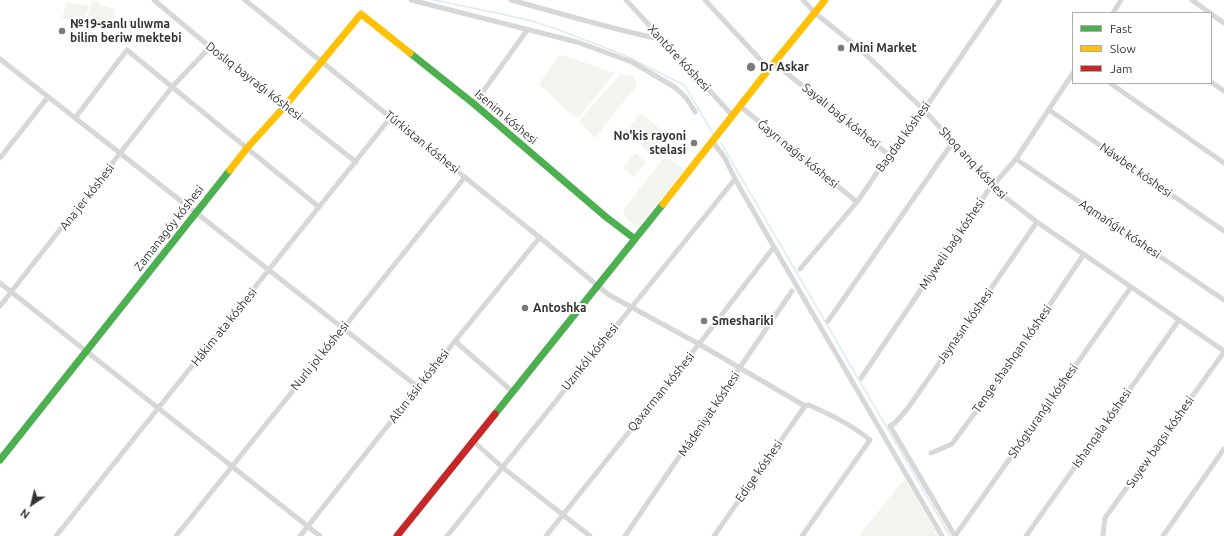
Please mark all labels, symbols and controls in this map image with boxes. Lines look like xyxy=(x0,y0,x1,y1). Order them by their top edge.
legend xyxy=(1072,12,1212,84)
place label: №19-sanlı ulıwma bilim beriw mektebi xyxy=(70,17,182,45)
street label: Xantóre kóshesi xyxy=(645,22,713,94)
text: Fast xyxy=(1110,22,1132,35)
marker: №19-sanlı ulıwma bilim beriw mektebi xyxy=(57,26,67,36)
street label: Doslıq bayraǵı kóshesi xyxy=(203,39,305,123)
place label: Mini Market xyxy=(849,41,917,55)
text: Slow xyxy=(1110,42,1136,55)
marker: Mini Market xyxy=(836,43,846,53)
place label: Dr Askar xyxy=(760,60,809,74)
marker: Dr Askar xyxy=(745,61,757,73)
text: Jam xyxy=(1110,62,1132,75)
street label: Sayalı baǵ kóshesi xyxy=(799,80,883,152)
street label: Isenim kóshesi xyxy=(472,87,540,147)
street label: Bagdad kóshesi xyxy=(873,99,933,175)
street label: Túrkistan kóshesi xyxy=(382,107,462,177)
street label: Ǵayrı naǵıs kóshesi xyxy=(754,117,842,191)
street label: Shoq arıq kóshesi xyxy=(936,124,1010,202)
place label: No'kis rayoni stelasi xyxy=(613,129,686,157)
marker: No'kis rayoni stelasi xyxy=(689,138,699,148)
street label: Náwbet kóshesi xyxy=(1097,140,1175,200)
street label: Ana jer kóshesi xyxy=(57,161,117,233)
street label: Zamanagóy kóshesi xyxy=(131,182,207,274)
street label: Miyweli baǵ kóshesi xyxy=(916,196,988,292)
street label: Aqmańǵıt kóshesi xyxy=(1077,196,1163,262)
street label: Hákim ata kóshesi xyxy=(188,285,260,369)
street label: Jaynasın kóshesi xyxy=(934,286,996,366)
place label: Antoshka xyxy=(533,301,587,315)
street label: Tenge shashqan kóshesi xyxy=(969,302,1055,416)
marker: Antoshka xyxy=(520,303,530,313)
place label: Smeshariki xyxy=(712,314,774,328)
marker: Smeshariki xyxy=(699,316,709,326)
street label: Nurlı jol kóshesi xyxy=(288,319,352,393)
street label: Uzınkól kóshesi xyxy=(559,321,621,393)
street label: Altın ásir kóshesi xyxy=(386,346,452,426)
street label: Qaxarman kóshesi xyxy=(625,349,697,435)
street label: Shógturanǵıl kóshesi xyxy=(1005,361,1081,461)
street label: Mádeniyat kóshesi xyxy=(675,369,743,459)
street label: Ishanqala kóshesi xyxy=(1069,386,1135,470)
street label: Suyew baqsı kóshesi xyxy=(1123,394,1197,490)
street label: Edige kóshesi xyxy=(732,437,786,505)
north arrow xyxy=(12,484,52,524)
text: N xyxy=(18,507,32,521)

